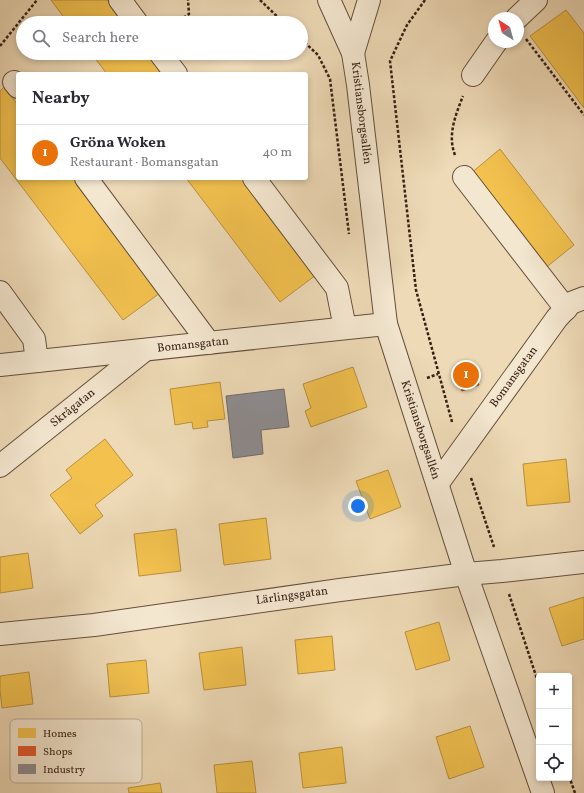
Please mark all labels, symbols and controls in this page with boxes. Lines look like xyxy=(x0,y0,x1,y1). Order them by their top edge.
north arrow xyxy=(488,12,524,48)
search box xyxy=(16,16,308,60)
icon: search xyxy=(30,27,52,49)
text: Search here xyxy=(62,28,139,49)
street label: Kristiansborgsallén xyxy=(347,61,375,165)
text: Nearby xyxy=(32,87,90,110)
text: Gröna Woken xyxy=(70,133,166,154)
text: 1 xyxy=(42,144,48,162)
text: 40 m xyxy=(263,144,292,162)
text: Restaurant · Bomansgatan xyxy=(70,154,219,172)
street label: Bomansgatan xyxy=(156,333,230,357)
street label: Bomansgatan xyxy=(486,343,542,411)
pin: 1 xyxy=(453,360,479,390)
street label: Kristiansborgsallén xyxy=(396,378,444,482)
street label: Skrågatan xyxy=(47,385,99,431)
your location xyxy=(348,496,368,516)
street label: Lärlingsgatan xyxy=(255,583,329,609)
map controls xyxy=(536,673,572,781)
button: + xyxy=(536,673,572,709)
button: − xyxy=(536,709,572,745)
legend xyxy=(10,719,142,783)
text: Homes xyxy=(43,727,77,742)
text: Shops xyxy=(43,745,73,760)
button: locate xyxy=(536,745,572,781)
text: Industry xyxy=(43,763,85,778)

